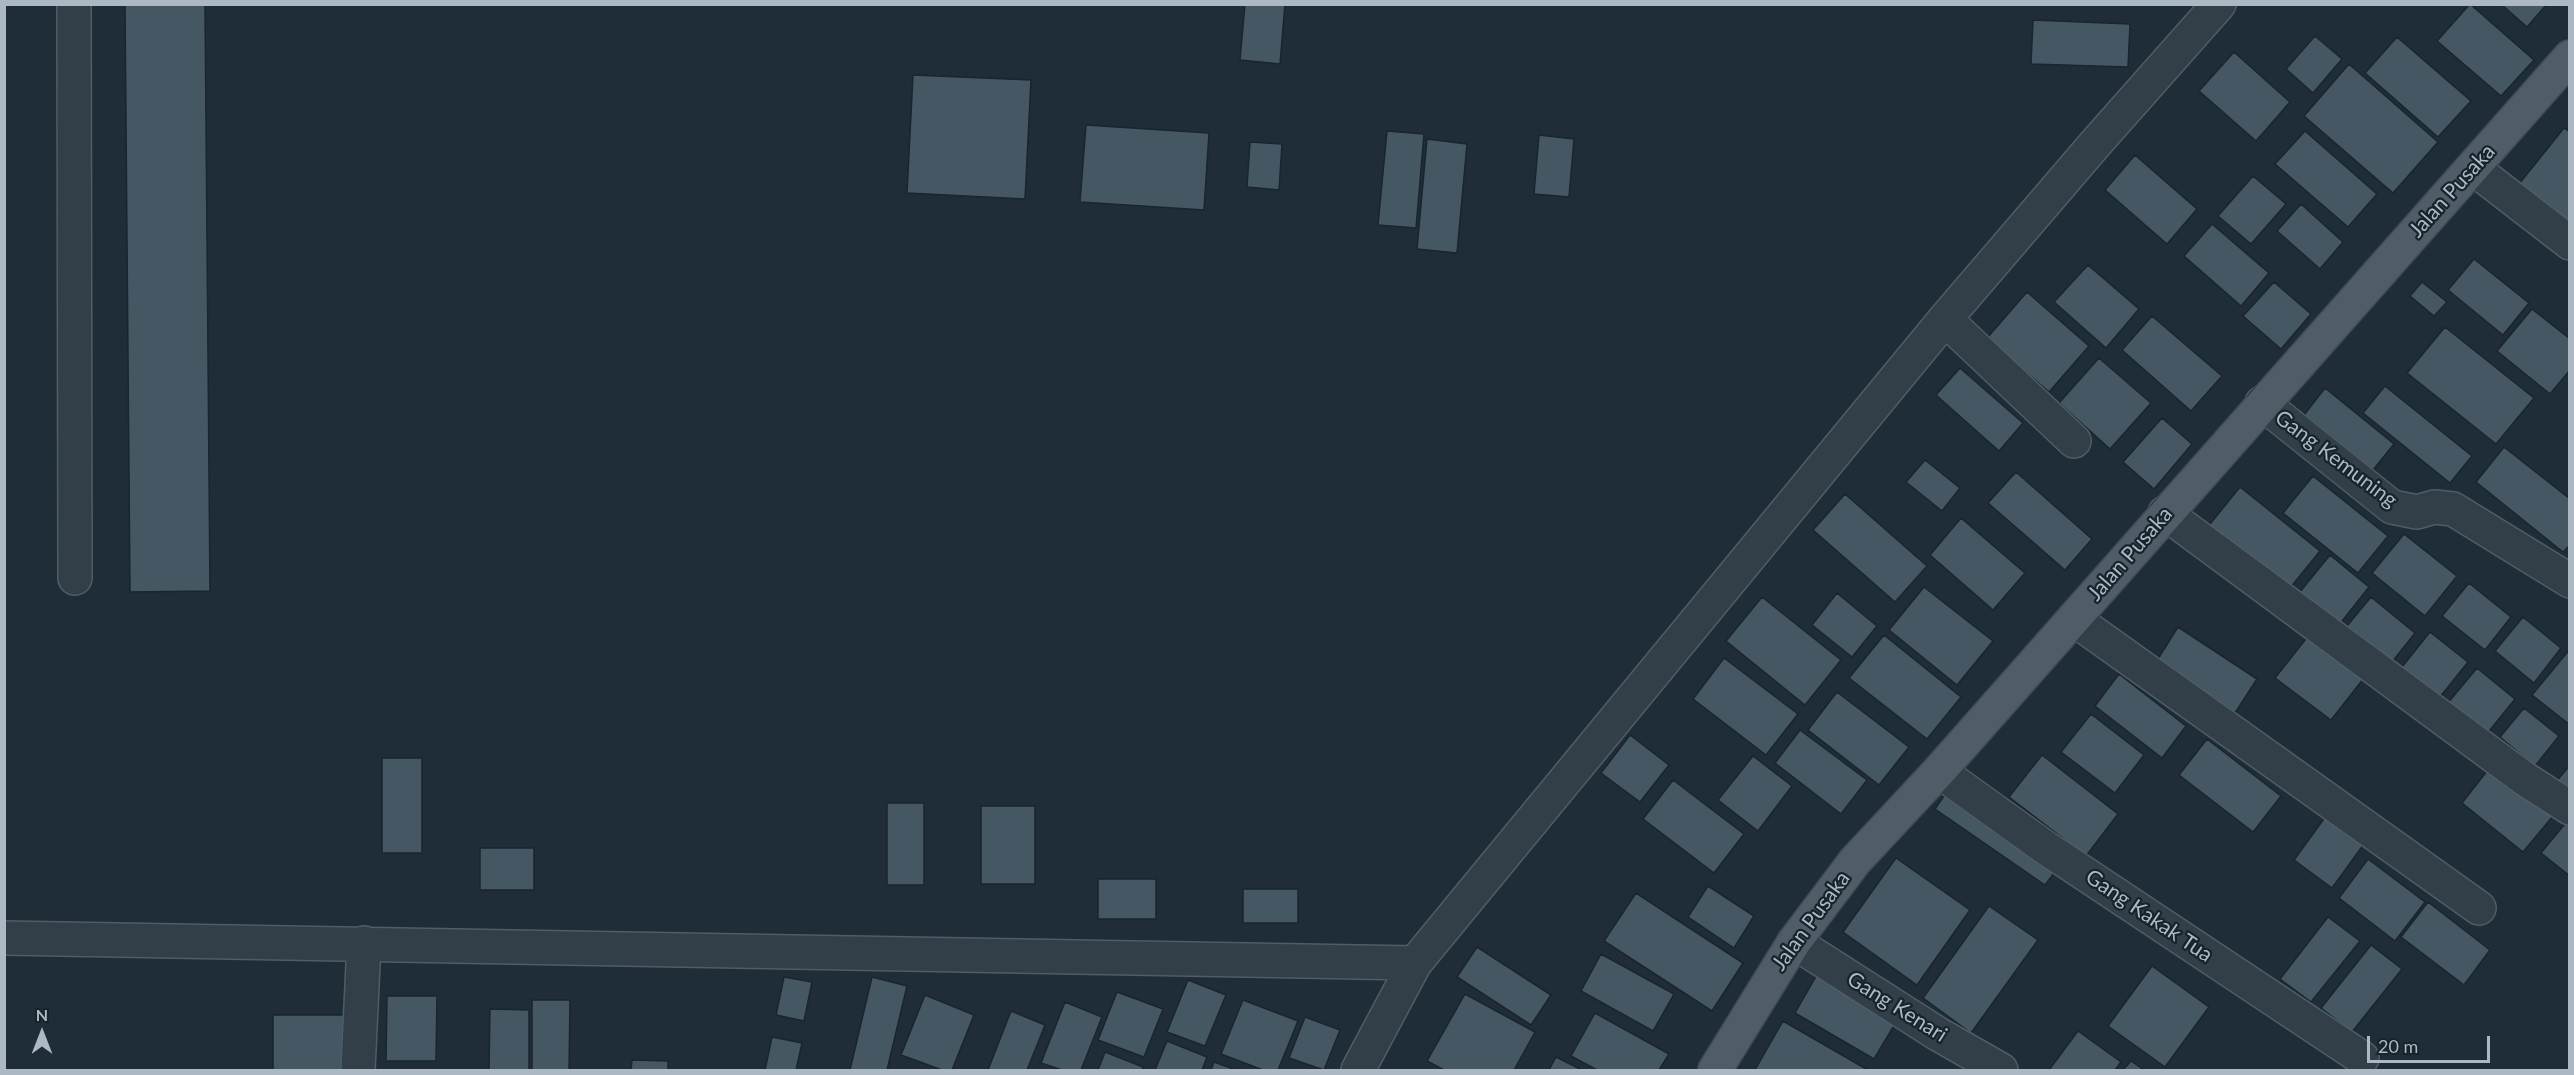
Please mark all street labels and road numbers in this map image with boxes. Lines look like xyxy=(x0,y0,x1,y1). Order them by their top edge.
street label: Jalan Pusaka xyxy=(2404,139,2500,243)
street label: Gang Kemuning xyxy=(2270,405,2402,513)
street label: Jalan Pusaka xyxy=(2082,502,2178,606)
street label: Gang Kakak Tua xyxy=(2081,864,2217,968)
street label: Jalan Pusaka xyxy=(1767,867,1855,975)
street label: Gang Kenari xyxy=(1843,966,1951,1048)

